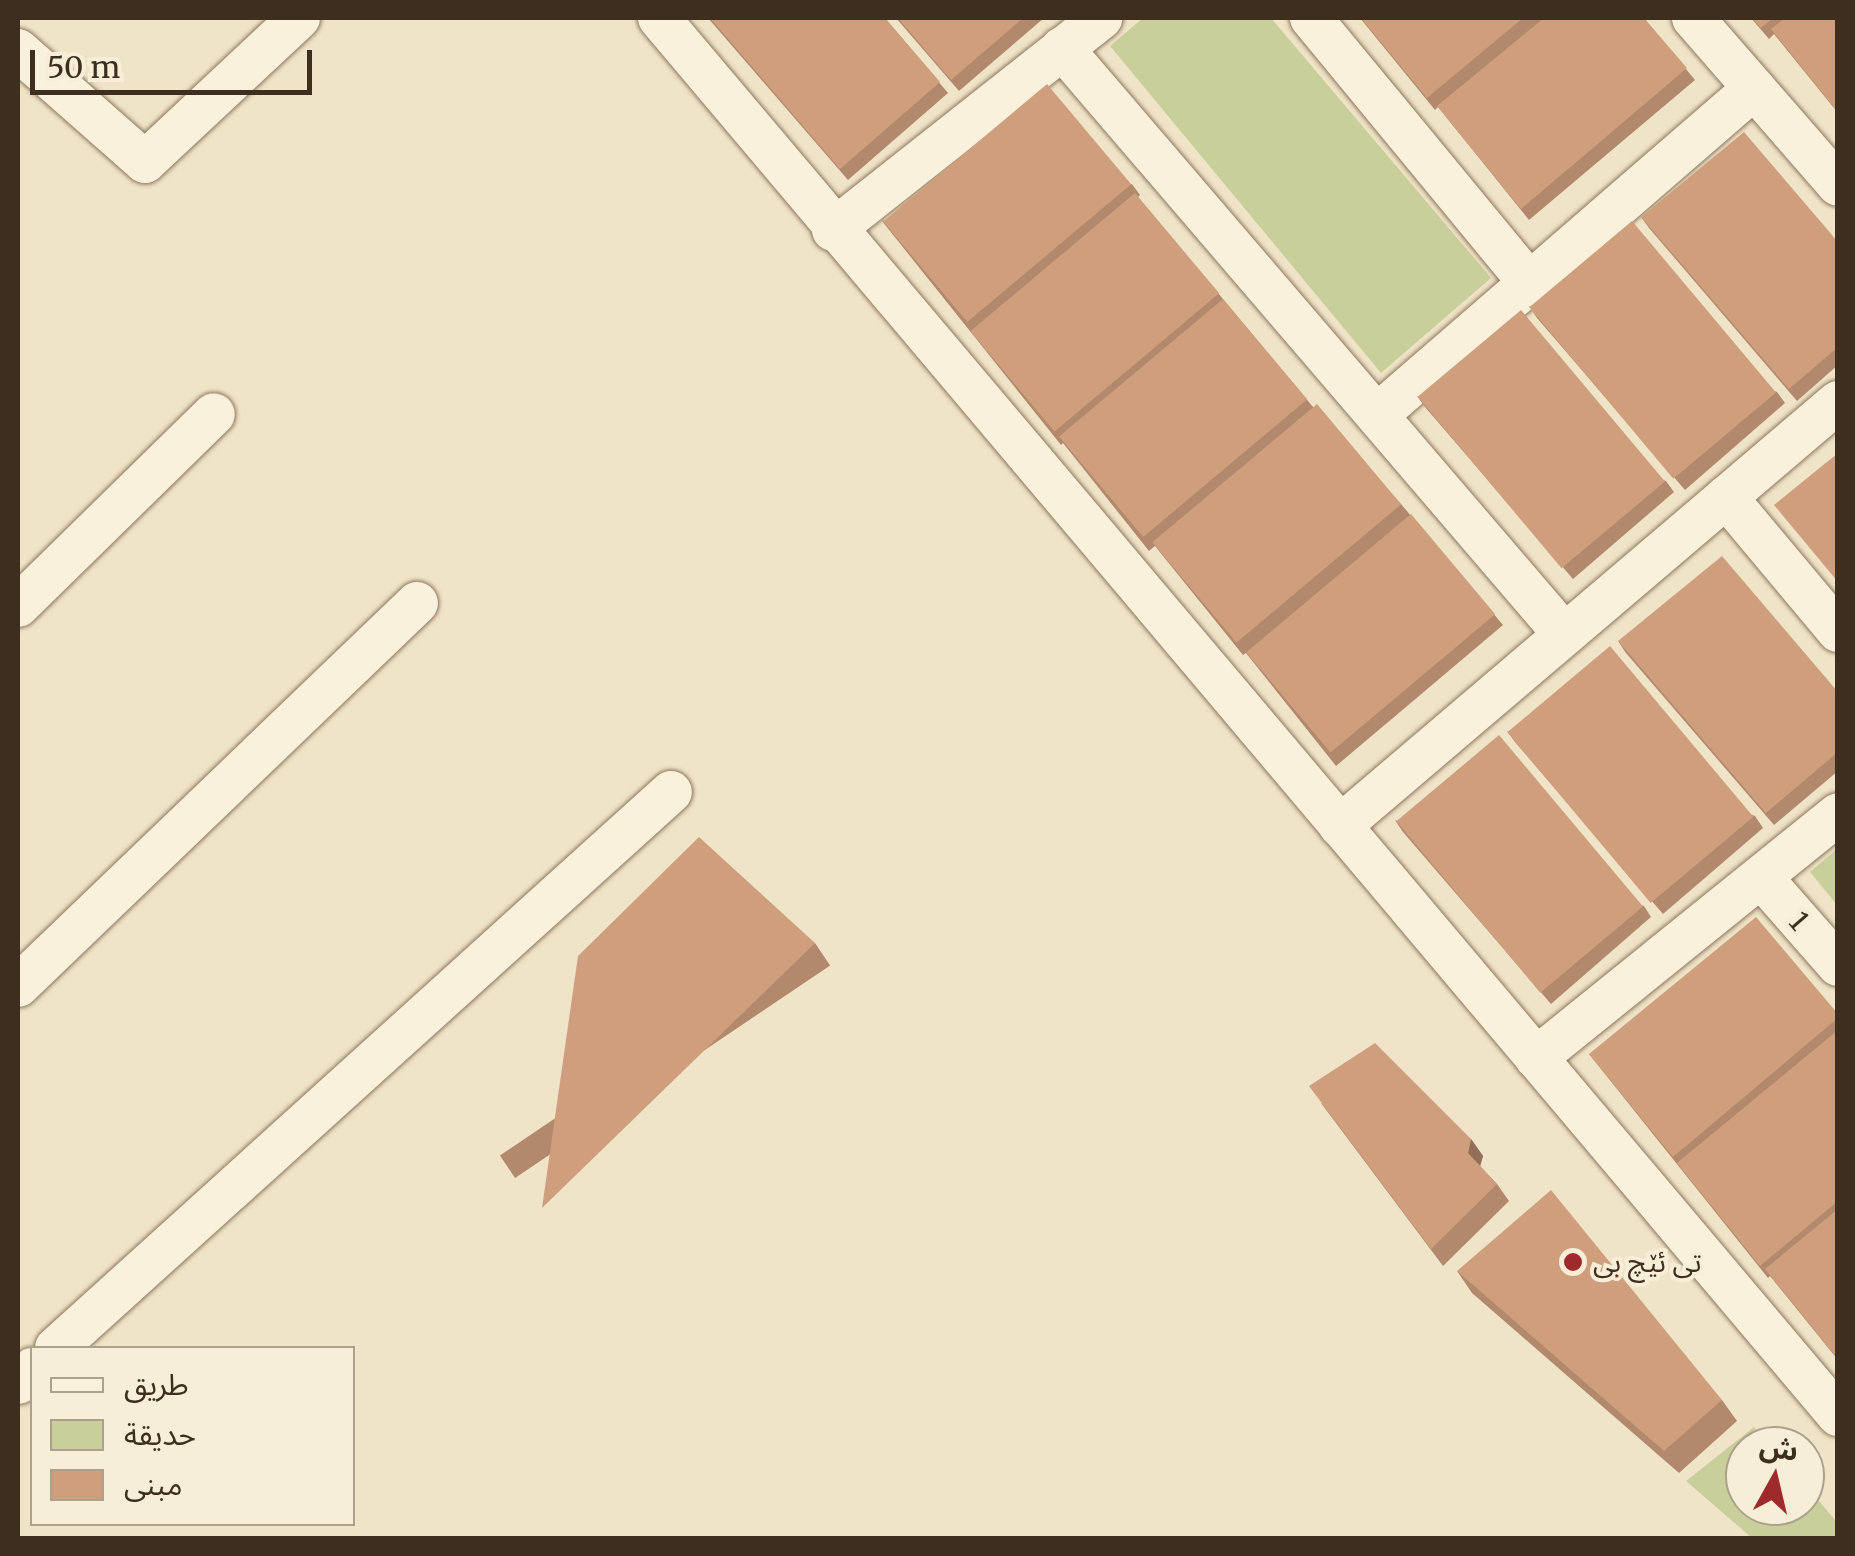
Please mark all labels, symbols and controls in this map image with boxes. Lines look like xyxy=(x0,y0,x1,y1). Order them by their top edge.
scale bar xyxy=(35,30,318,92)
text: 50 m xyxy=(47,48,120,86)
street label: 1 xyxy=(1782,905,1816,937)
place label: تی ئێچ بی xyxy=(1593,1245,1701,1279)
marker: تی ئێچ بی xyxy=(1562,1251,1584,1273)
legend xyxy=(30,1346,355,1526)
text: طريق xyxy=(124,1365,189,1403)
text: حديقة xyxy=(124,1415,196,1453)
north arrow xyxy=(1725,1426,1825,1526)
text: ش xyxy=(1757,1428,1800,1469)
text: مبنى xyxy=(124,1465,182,1503)

